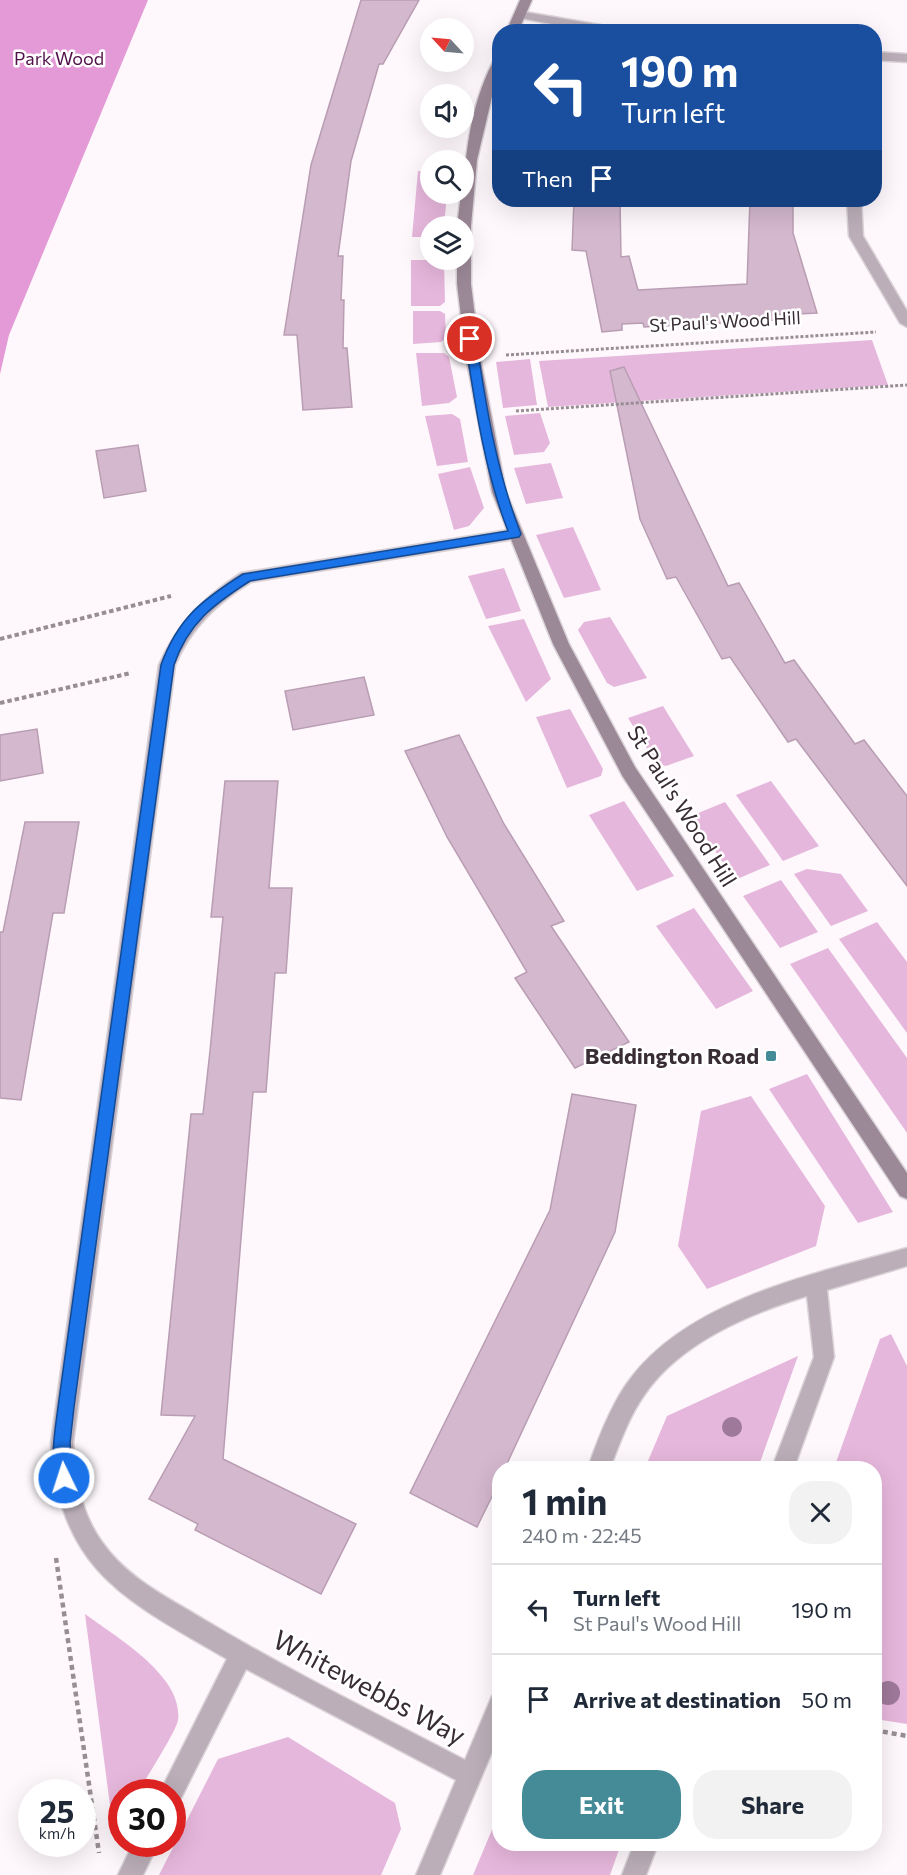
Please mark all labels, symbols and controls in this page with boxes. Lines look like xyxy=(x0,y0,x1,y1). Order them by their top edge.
north arrow xyxy=(420,18,474,72)
map controls xyxy=(420,18,474,270)
text: 190 m xyxy=(621,44,739,96)
park label: Park Wood xyxy=(14,47,104,69)
icon: left xyxy=(522,48,600,126)
button: sound xyxy=(420,84,474,138)
text: Turn left xyxy=(621,96,725,129)
button: search xyxy=(420,150,474,204)
icon: arrive xyxy=(585,162,618,195)
text: Then xyxy=(522,165,573,192)
button: layers xyxy=(420,216,474,270)
street label: St Paul's Wood Hill xyxy=(649,306,801,336)
pin xyxy=(444,313,495,364)
icon: arrive xyxy=(453,322,486,355)
street label: St Paul's Wood Hill xyxy=(622,720,743,891)
place label: Beddington Road xyxy=(585,1042,759,1069)
marker: Beddington Road xyxy=(764,1049,778,1063)
position arrow xyxy=(32,1446,96,1510)
text: 1 min xyxy=(522,1478,607,1522)
button: close xyxy=(789,1481,852,1544)
text: 240 m · 22:45 xyxy=(522,1523,642,1547)
text: Turn left xyxy=(573,1584,660,1611)
icon: left xyxy=(522,1593,555,1626)
text: 190 m xyxy=(791,1596,852,1623)
text: St Paul's Wood Hill xyxy=(573,1611,741,1635)
street label: Whitewebbs Way xyxy=(268,1622,472,1751)
icon: arrive xyxy=(522,1683,555,1716)
text: Arrive at destination xyxy=(573,1686,781,1713)
text: 50 m xyxy=(802,1686,852,1713)
button: Exit xyxy=(522,1770,681,1839)
button: Share xyxy=(693,1770,852,1839)
speed limit sign: 30 xyxy=(108,1779,186,1857)
text: 25 xyxy=(40,1792,74,1829)
text: km/h xyxy=(39,1824,75,1842)

